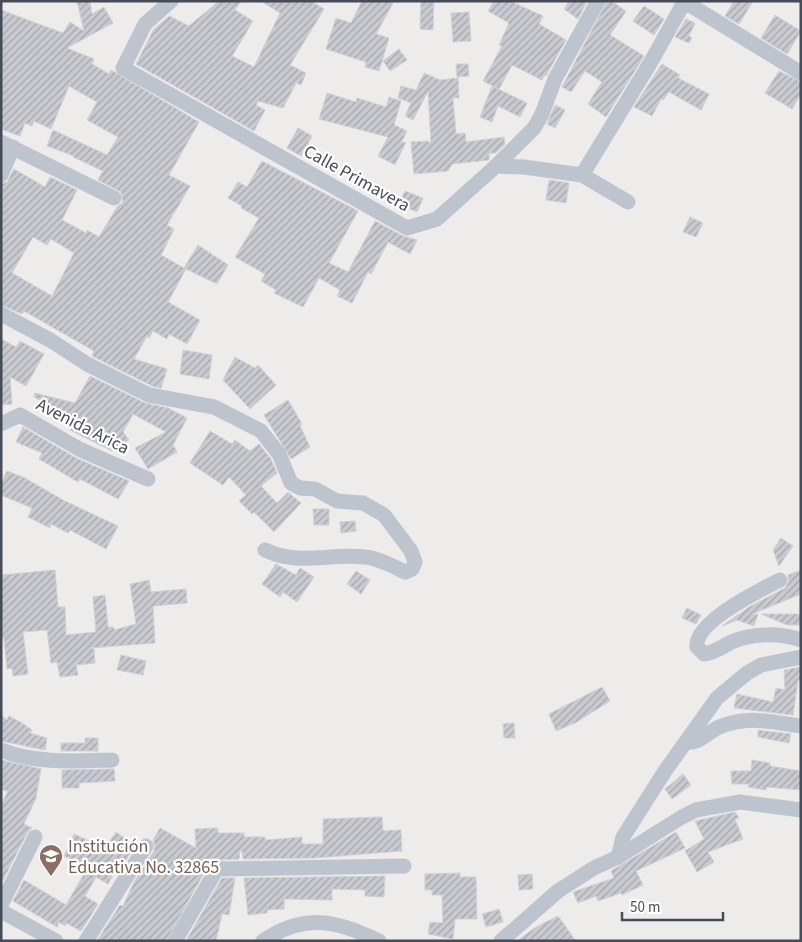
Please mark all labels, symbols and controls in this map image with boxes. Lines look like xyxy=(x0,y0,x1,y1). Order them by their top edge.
street label: Calle Primavera xyxy=(299,139,414,218)
street label: Avenida Arica xyxy=(32,392,134,461)
place label: Institución Educativa No. 32865 xyxy=(68,834,219,880)
school or university icon: Institución Educativa No. 32865 xyxy=(38,843,64,877)
scale bar xyxy=(622,890,723,922)
text: 50 m xyxy=(630,897,660,918)

